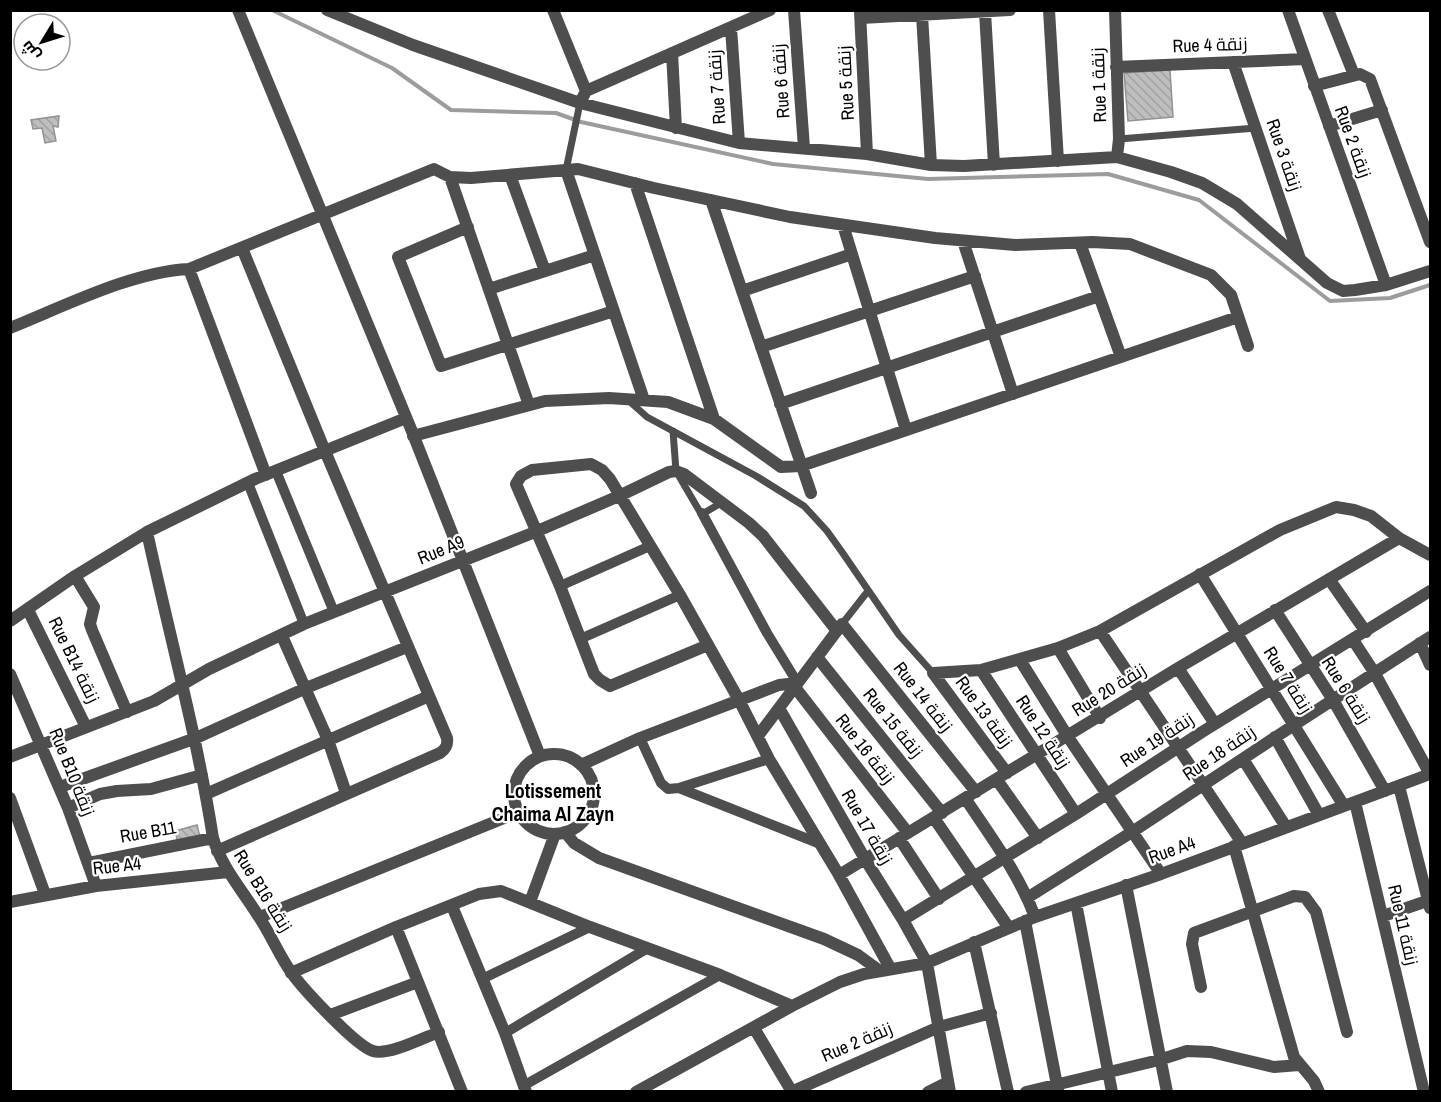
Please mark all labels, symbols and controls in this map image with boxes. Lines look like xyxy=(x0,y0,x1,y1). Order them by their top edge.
north arrow xyxy=(12,12,72,72)
street label: Rue 4 زنقة xyxy=(1172,31,1248,58)
text: ش xyxy=(15,36,45,66)
street label: Rue 6 زنقة xyxy=(765,43,796,119)
street label: Rue 5 زنقة xyxy=(831,45,860,121)
street label: Rue 1 زنقة xyxy=(1085,47,1112,123)
street label: Rue 7 زنقة xyxy=(701,49,732,125)
street label: Rue 2 زنقة xyxy=(1329,102,1378,181)
street label: Rue 3 زنقة xyxy=(1260,115,1308,194)
street label: Rue A9 xyxy=(414,529,468,570)
street label: Rue B14 زنقة xyxy=(43,613,106,707)
street label: Rue 7 زنقة xyxy=(1258,641,1319,718)
street label: Rue 6 زنقة xyxy=(1316,651,1377,728)
street label: Rue 14 زنقة xyxy=(888,656,959,737)
street label: Rue 20 زنقة xyxy=(1067,657,1151,722)
street label: Rue 13 زنقة xyxy=(950,671,1019,753)
street label: Rue 15 زنقة xyxy=(858,683,929,763)
street label: Rue 12 زنقة xyxy=(1010,690,1077,773)
street label: Rue 19 زنقة xyxy=(1115,706,1198,773)
street label: Rue 16 زنقة xyxy=(830,708,901,789)
street label: Rue 18 زنقة xyxy=(1177,719,1260,786)
street label: Rue B10 زنقة xyxy=(43,724,101,820)
district label: Lotissement Chaima Al Zayn xyxy=(492,777,614,827)
street label: Rue 17 زنقة xyxy=(836,784,899,869)
street label: Rue B11 xyxy=(118,814,179,849)
street label: Rue A4 xyxy=(1145,830,1199,870)
street label: Rue B16 زنقة xyxy=(228,845,299,937)
street label: Rue A4 xyxy=(92,851,142,880)
street label: Rue 11 زنقة xyxy=(1382,882,1425,968)
street label: Rue 2 زنقة xyxy=(817,1015,896,1068)

